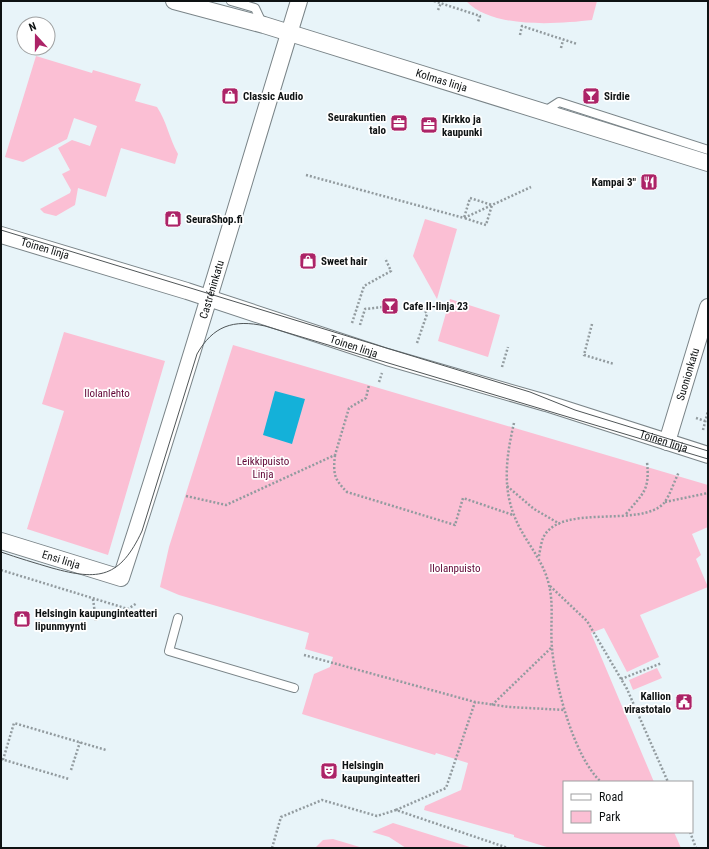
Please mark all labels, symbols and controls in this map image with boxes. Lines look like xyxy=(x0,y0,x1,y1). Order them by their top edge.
north arrow xyxy=(16,16,56,56)
text: N xyxy=(27,20,38,34)
street label: Kolmas linja xyxy=(414,67,469,95)
shop icon: Classic Audio xyxy=(220,86,240,106)
bar icon: Sirdie xyxy=(581,86,601,106)
place label: Classic Audio xyxy=(243,90,304,103)
place label: Sirdie xyxy=(604,90,630,103)
place label: Seurakuntien talo xyxy=(328,111,387,137)
office icon: Seurakuntien talo xyxy=(389,113,409,133)
place label: Kirkko ja kaupunki xyxy=(442,113,482,139)
office icon: Kirkko ja kaupunki xyxy=(419,115,439,135)
restaurant icon: Kampai 3" xyxy=(639,172,659,192)
place label: Kampai 3" xyxy=(592,176,636,189)
shop icon: SeuraShop.fi xyxy=(163,209,183,229)
place label: SeuraShop.fi xyxy=(186,213,243,226)
street label: Toinen linja xyxy=(19,235,71,262)
shop icon: Sweet hair xyxy=(298,251,318,271)
place label: Sweet hair xyxy=(321,255,368,268)
street label: Castréninkatu xyxy=(197,259,227,320)
bar icon: Cafe II-linja 23 xyxy=(380,296,400,316)
place label: Cafe II-linja 23 xyxy=(403,300,469,313)
street label: Toinen linja xyxy=(328,333,379,361)
street label: Suonionkatu xyxy=(674,346,702,402)
park label: Ilolanlehto xyxy=(84,387,130,400)
street label: Toinen linja xyxy=(638,427,689,455)
park label: Leikkipuisto Linja xyxy=(237,455,290,481)
street label: Ensi linja xyxy=(40,548,82,572)
park label: Ilolanpuisto xyxy=(430,562,481,575)
place label: Helsingin kaupunginteatteri lipunmyynti xyxy=(35,607,158,633)
shop icon: Helsingin kaupunginteatteri lipunmyynti xyxy=(12,609,32,629)
place label: Kallion virastotalo xyxy=(624,690,672,716)
public building icon: Kallion virastotalo xyxy=(674,692,694,712)
place label: Helsingin kaupunginteatteri xyxy=(342,759,420,785)
theatre icon: Helsingin kaupunginteatteri xyxy=(319,761,339,781)
legend xyxy=(563,781,693,833)
text: Road xyxy=(599,790,623,804)
text: Park xyxy=(599,810,621,824)

